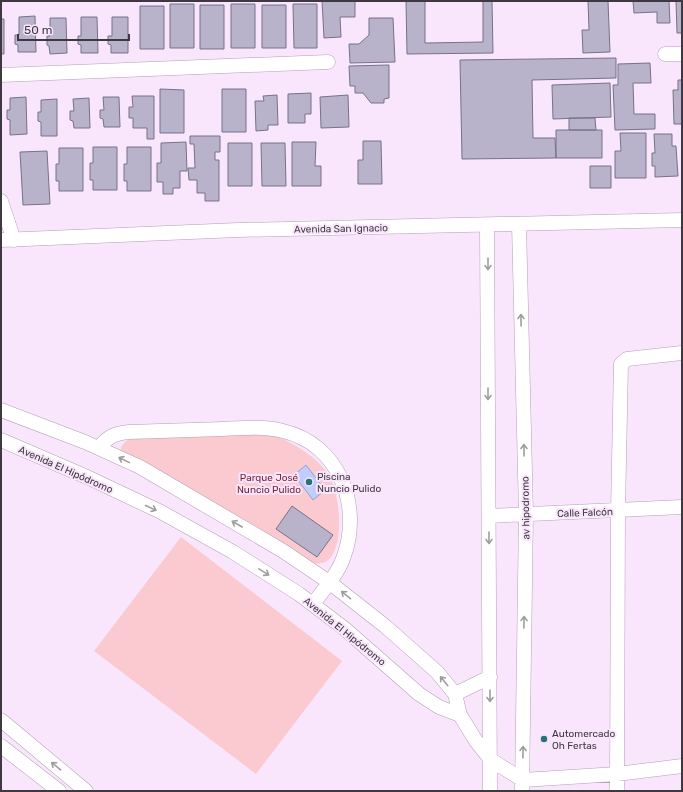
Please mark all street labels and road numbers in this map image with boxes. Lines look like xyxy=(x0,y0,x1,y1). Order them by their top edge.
street label: Avenida San Ignacio xyxy=(294,222,388,236)
street label: Avenida El Hipódromo xyxy=(17,444,115,496)
street label: av hipodromo xyxy=(519,476,533,540)
street label: Calle Falcón xyxy=(557,506,613,520)
street label: Avenida El Hipódromo xyxy=(301,595,388,669)

